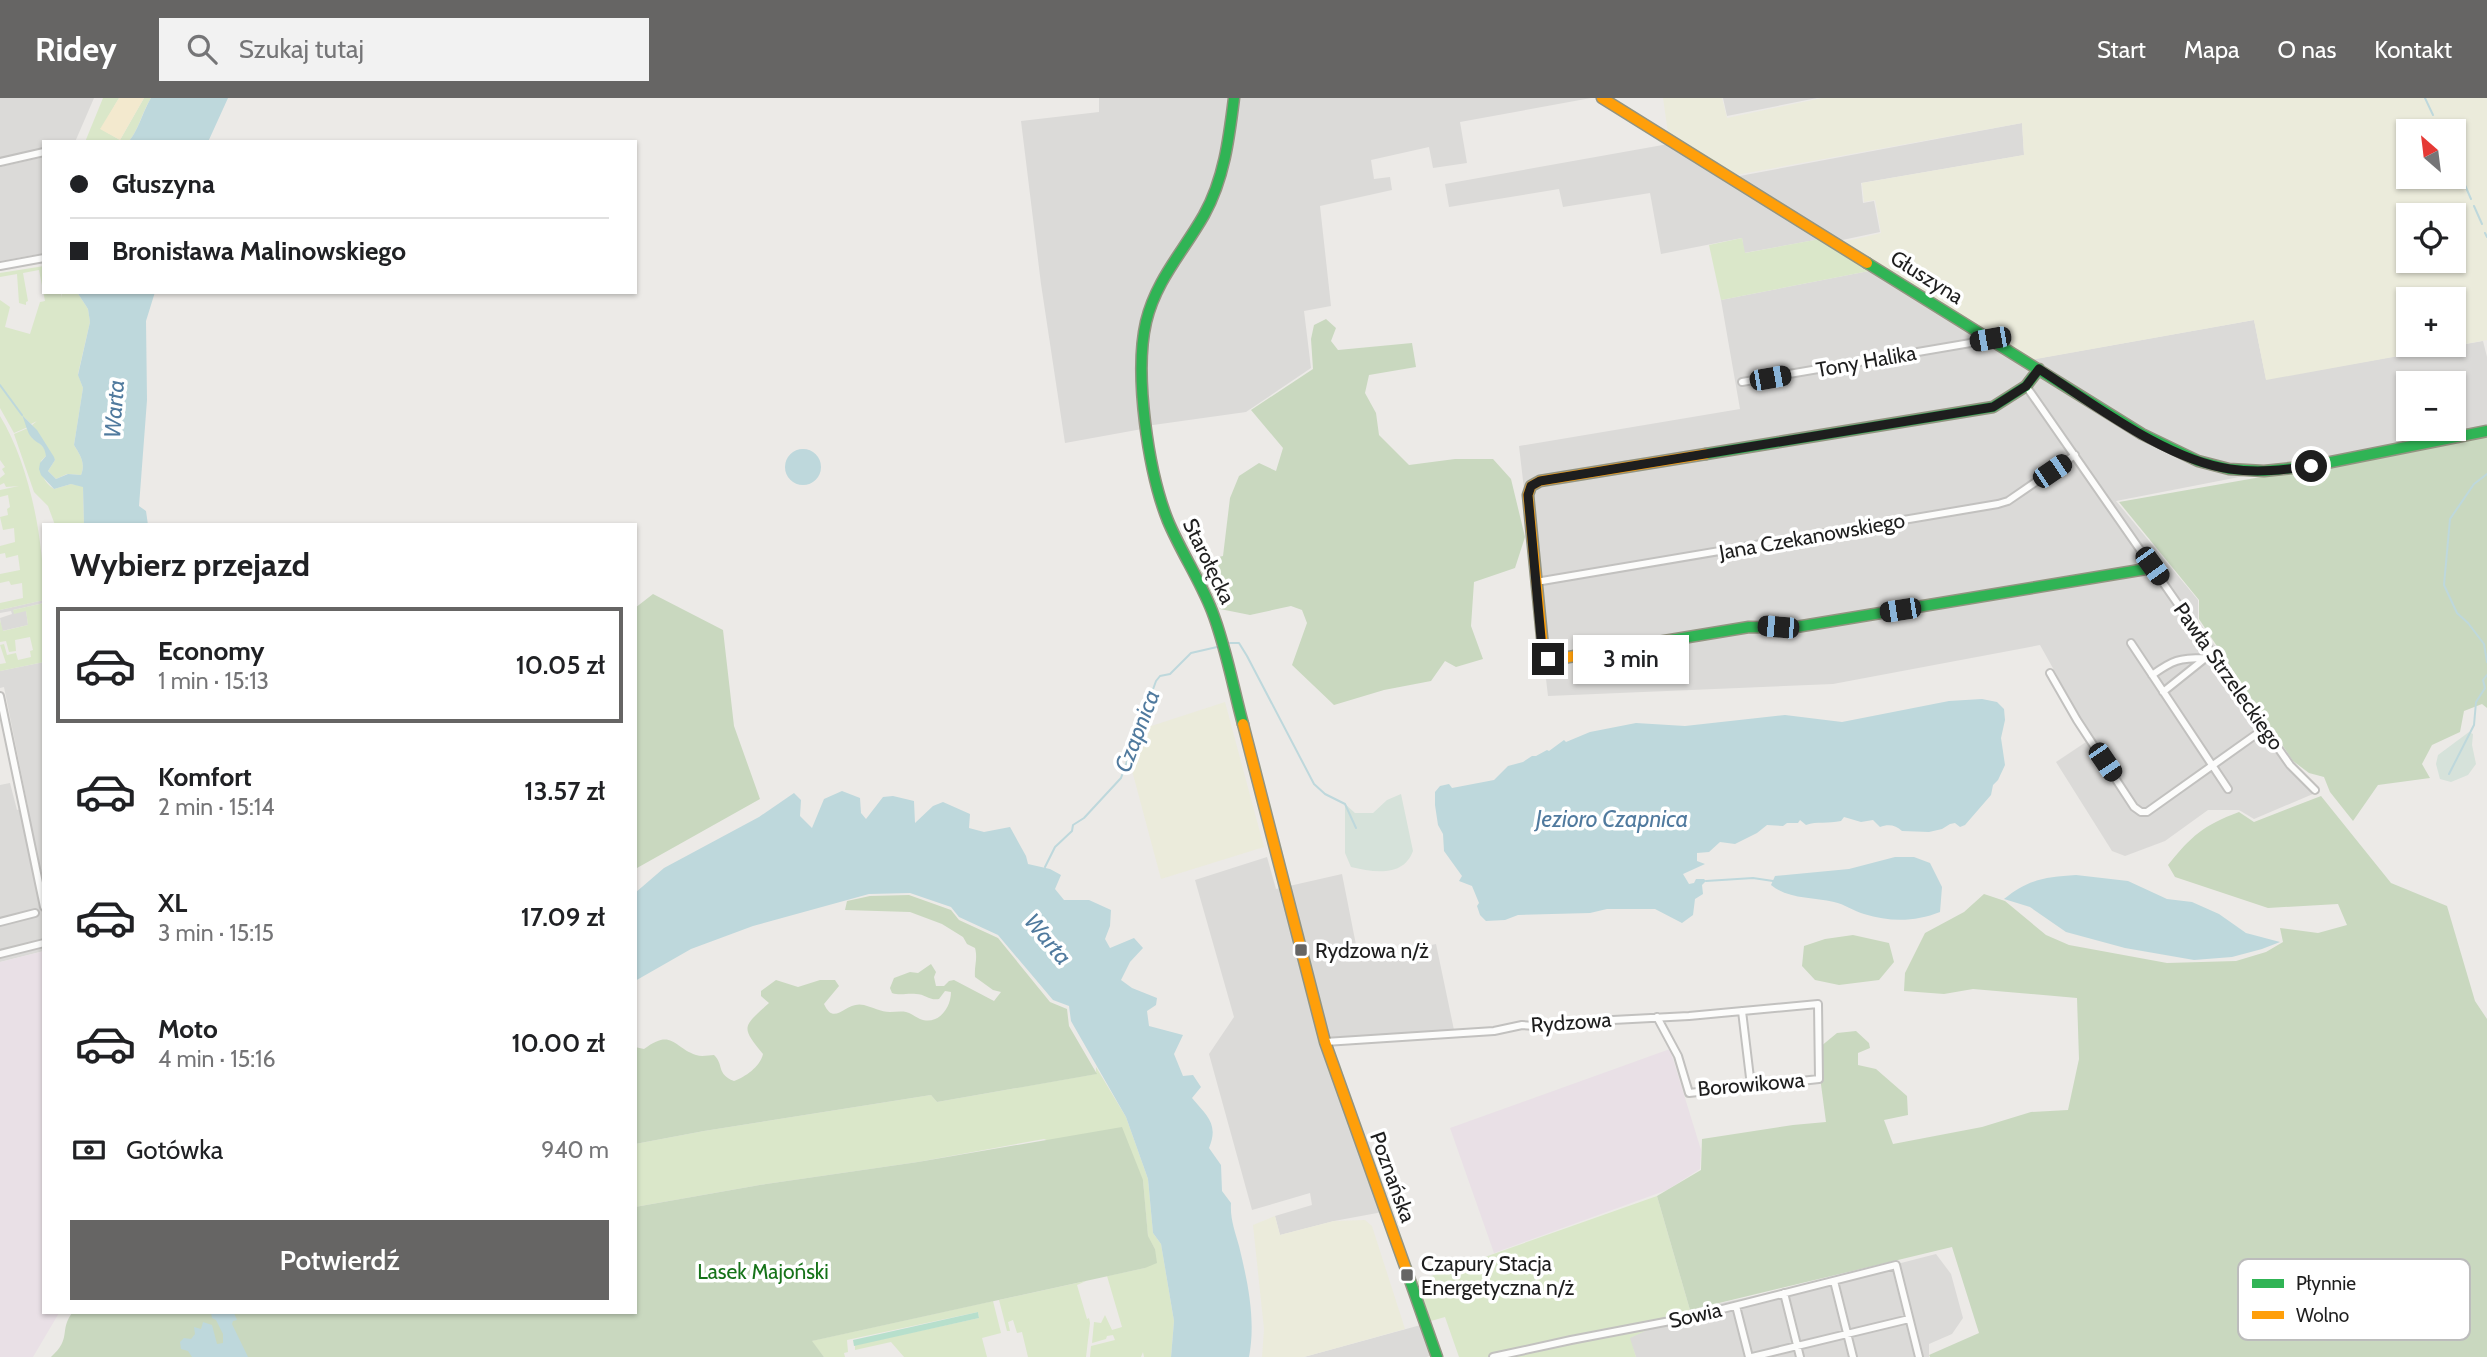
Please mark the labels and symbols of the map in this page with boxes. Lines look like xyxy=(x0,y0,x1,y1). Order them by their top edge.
north arrow xyxy=(2396,119,2466,189)
street label: Głuszyna xyxy=(1886,245,1968,309)
car xyxy=(1968,325,2013,353)
street label: Tony Halika xyxy=(1814,340,1918,382)
car xyxy=(1748,364,1793,392)
water label: Warta xyxy=(98,379,130,439)
route start xyxy=(2295,450,2327,482)
car xyxy=(2029,451,2076,491)
street label: Jana Czekanowskiego xyxy=(1716,507,1907,565)
street label: Starołęcka xyxy=(1178,514,1240,608)
car xyxy=(2132,543,2173,589)
car xyxy=(1878,596,1923,624)
street label: Pawła Strzeleckiego xyxy=(2169,597,2289,755)
car xyxy=(1757,615,1800,639)
callout: 3 min xyxy=(1572,634,1688,684)
route end xyxy=(1532,643,1564,675)
water label: Czapnica xyxy=(1108,686,1166,776)
car xyxy=(2085,739,2126,785)
water label: Jezioro Czapnica xyxy=(1534,805,1688,833)
water label: Warta xyxy=(1018,908,1078,970)
place label: Rydzowa n/ż xyxy=(1315,938,1429,963)
marker: Rydzowa n/ż xyxy=(1293,942,1309,958)
street label: Rydzowa xyxy=(1530,1007,1612,1037)
street label: Borowikowa xyxy=(1697,1067,1805,1101)
street label: Poznańska xyxy=(1365,1128,1421,1226)
place label: Czapury Stacja Energetyczna n/ż xyxy=(1421,1251,1575,1300)
park label: Lasek Majoński xyxy=(697,1259,829,1285)
legend xyxy=(2238,1259,2470,1340)
marker: Czapury Stacja Energetyczna n/ż xyxy=(1399,1267,1415,1283)
text: Płynnie xyxy=(2296,1272,2356,1295)
street label: Sowia xyxy=(1666,1297,1724,1333)
text: Wolno xyxy=(2296,1304,2349,1327)

